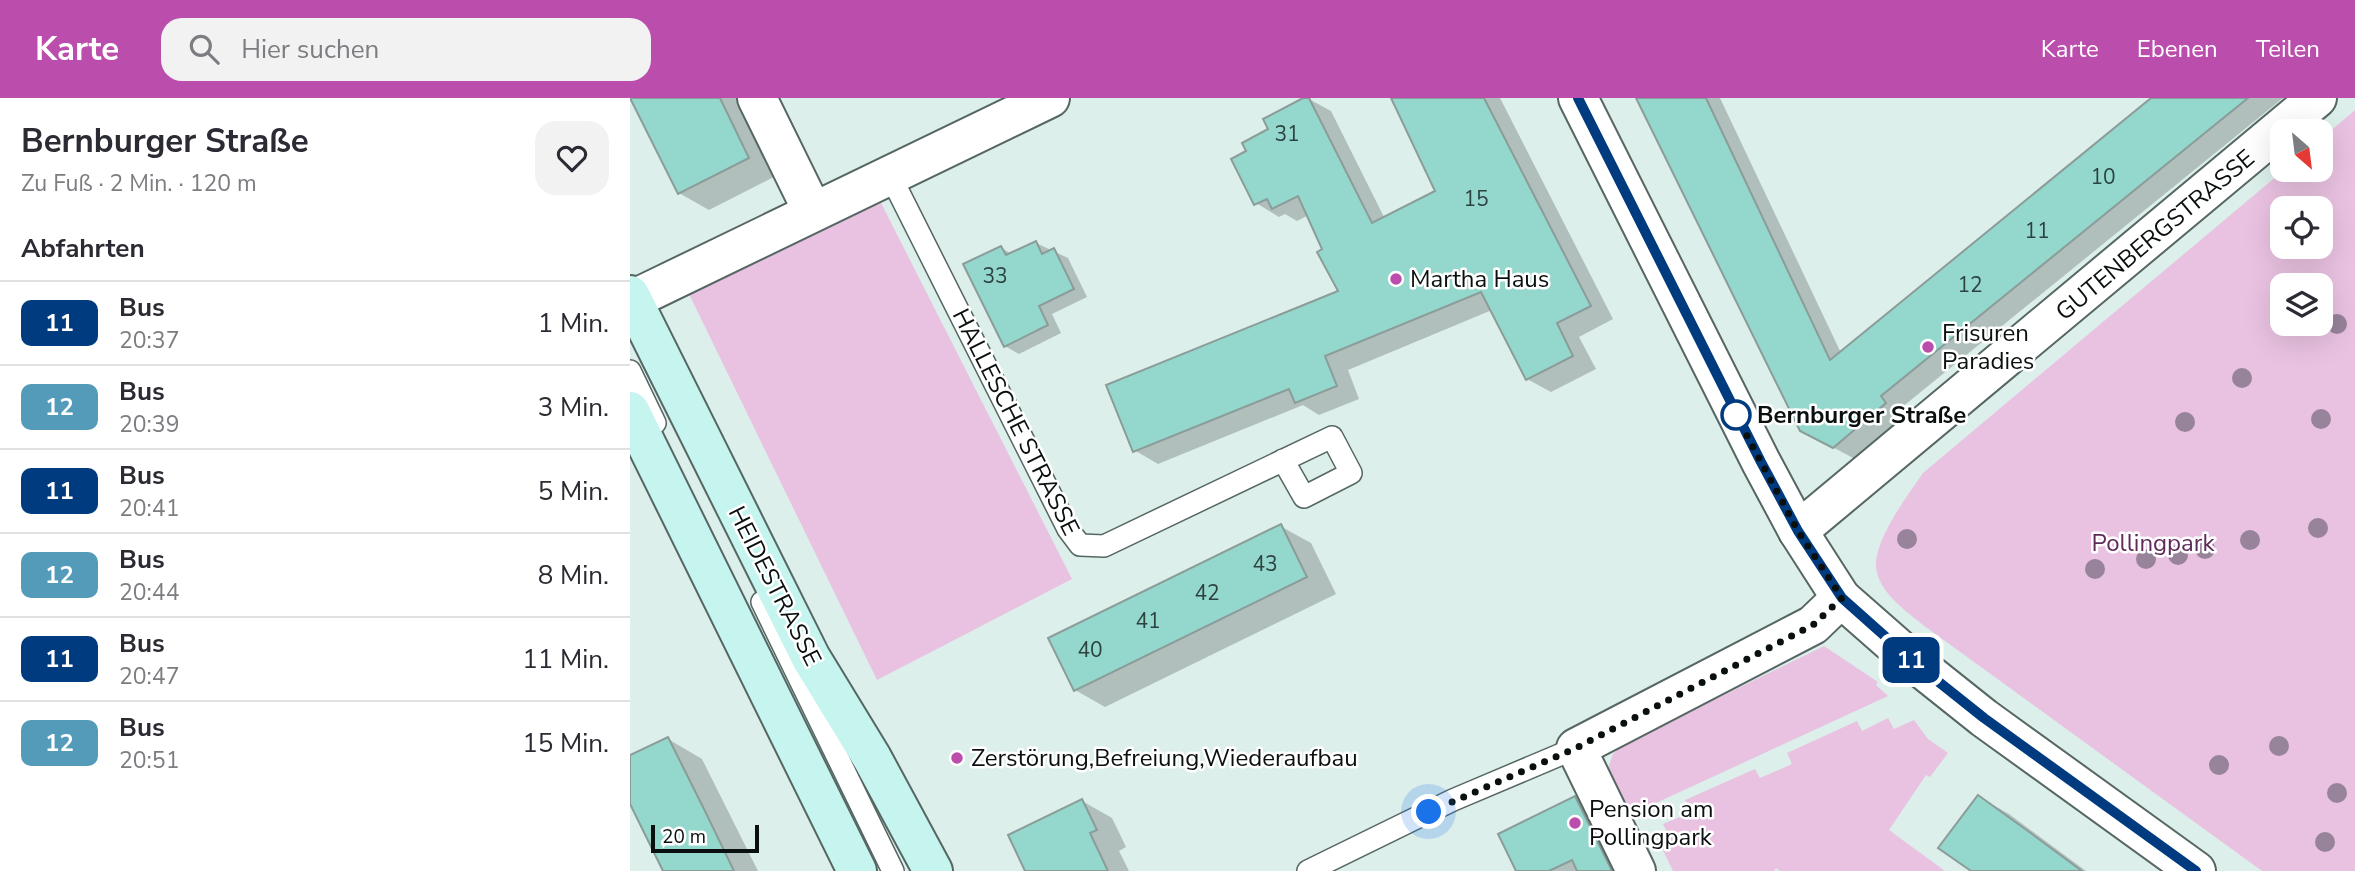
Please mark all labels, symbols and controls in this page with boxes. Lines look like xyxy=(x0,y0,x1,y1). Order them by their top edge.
search box xyxy=(161,18,651,81)
text: Karte xyxy=(35,27,119,72)
icon: search xyxy=(185,30,223,68)
text: Hier suchen xyxy=(241,32,379,67)
text: Karte xyxy=(2041,33,2099,65)
text: Ebenen xyxy=(2137,33,2218,65)
text: Teilen xyxy=(2256,33,2320,65)
text: Bernburger Straße xyxy=(21,119,309,164)
north arrow xyxy=(2270,119,2333,182)
map controls xyxy=(2270,119,2333,336)
house number: 31 xyxy=(1274,120,1300,148)
button: heart xyxy=(535,121,609,195)
street label: GUTENBERGSTRASSE xyxy=(2049,142,2261,328)
house number: 10 xyxy=(2090,163,2116,191)
text: Zu Fuß · 2 Min. · 120 m xyxy=(21,168,257,199)
house number: 15 xyxy=(1463,185,1489,213)
button: locate xyxy=(2270,196,2333,259)
house number: 11 xyxy=(2024,217,2050,245)
text: Abfahrten xyxy=(21,231,145,266)
house number: 33 xyxy=(982,262,1008,290)
place label: Martha Haus xyxy=(1410,263,1549,295)
marker: Martha Haus xyxy=(1388,271,1404,287)
house number: 12 xyxy=(1957,271,1983,299)
button: layers xyxy=(2270,273,2333,336)
text: Bus xyxy=(119,290,165,325)
street label: HALLESCHE STRASSE xyxy=(945,303,1087,541)
text: 1 Min. xyxy=(538,306,609,341)
text: 11 xyxy=(45,307,74,339)
place label: Frisuren Paradies xyxy=(1942,317,2034,377)
text: 20:37 xyxy=(119,325,179,356)
marker: Frisuren Paradies xyxy=(1920,339,1936,355)
text: Bus xyxy=(119,374,165,409)
text: 3 Min. xyxy=(538,390,609,425)
text: 12 xyxy=(45,391,74,423)
place label: Bernburger Straße xyxy=(1757,399,1966,431)
marker: Bernburger Straße xyxy=(1721,400,1751,430)
text: 20:39 xyxy=(119,409,179,440)
text: Bus xyxy=(119,458,165,493)
text: 5 Min. xyxy=(538,474,609,509)
text: 11 xyxy=(45,475,74,507)
text: 20:41 xyxy=(119,493,179,524)
street label: HEIDESTRASSE xyxy=(721,501,829,671)
park label: Pollingpark xyxy=(2092,527,2215,559)
text: Bus xyxy=(119,542,165,577)
house number: 43 xyxy=(1252,550,1278,578)
text: 8 Min. xyxy=(538,558,609,593)
text: 12 xyxy=(45,559,74,591)
text: 20:44 xyxy=(119,577,179,608)
house number: 42 xyxy=(1194,579,1220,607)
house number: 41 xyxy=(1135,607,1161,635)
text: Bus xyxy=(119,626,165,661)
house number: 40 xyxy=(1077,636,1103,664)
line badge: 11 xyxy=(1880,637,1942,683)
text: 11 Min. xyxy=(522,642,609,677)
text: 11 xyxy=(45,643,74,675)
text: 11 xyxy=(1897,644,1925,676)
text: 20:47 xyxy=(119,661,179,692)
text: Bus xyxy=(119,710,165,745)
text: 15 Min. xyxy=(522,726,609,761)
text: 12 xyxy=(45,727,74,759)
place label: Zerstörung,Befreiung,Wiederaufbau xyxy=(971,742,1358,774)
text: 20:51 xyxy=(119,745,179,776)
marker: Zerstörung,Befreiung,Wiederaufbau xyxy=(949,750,965,766)
place label: Pension am Pollingpark xyxy=(1589,793,1714,853)
your location xyxy=(1411,794,1446,829)
marker: Pension am Pollingpark xyxy=(1567,815,1583,831)
scale bar xyxy=(651,822,760,854)
text: 20 m xyxy=(662,824,706,850)

